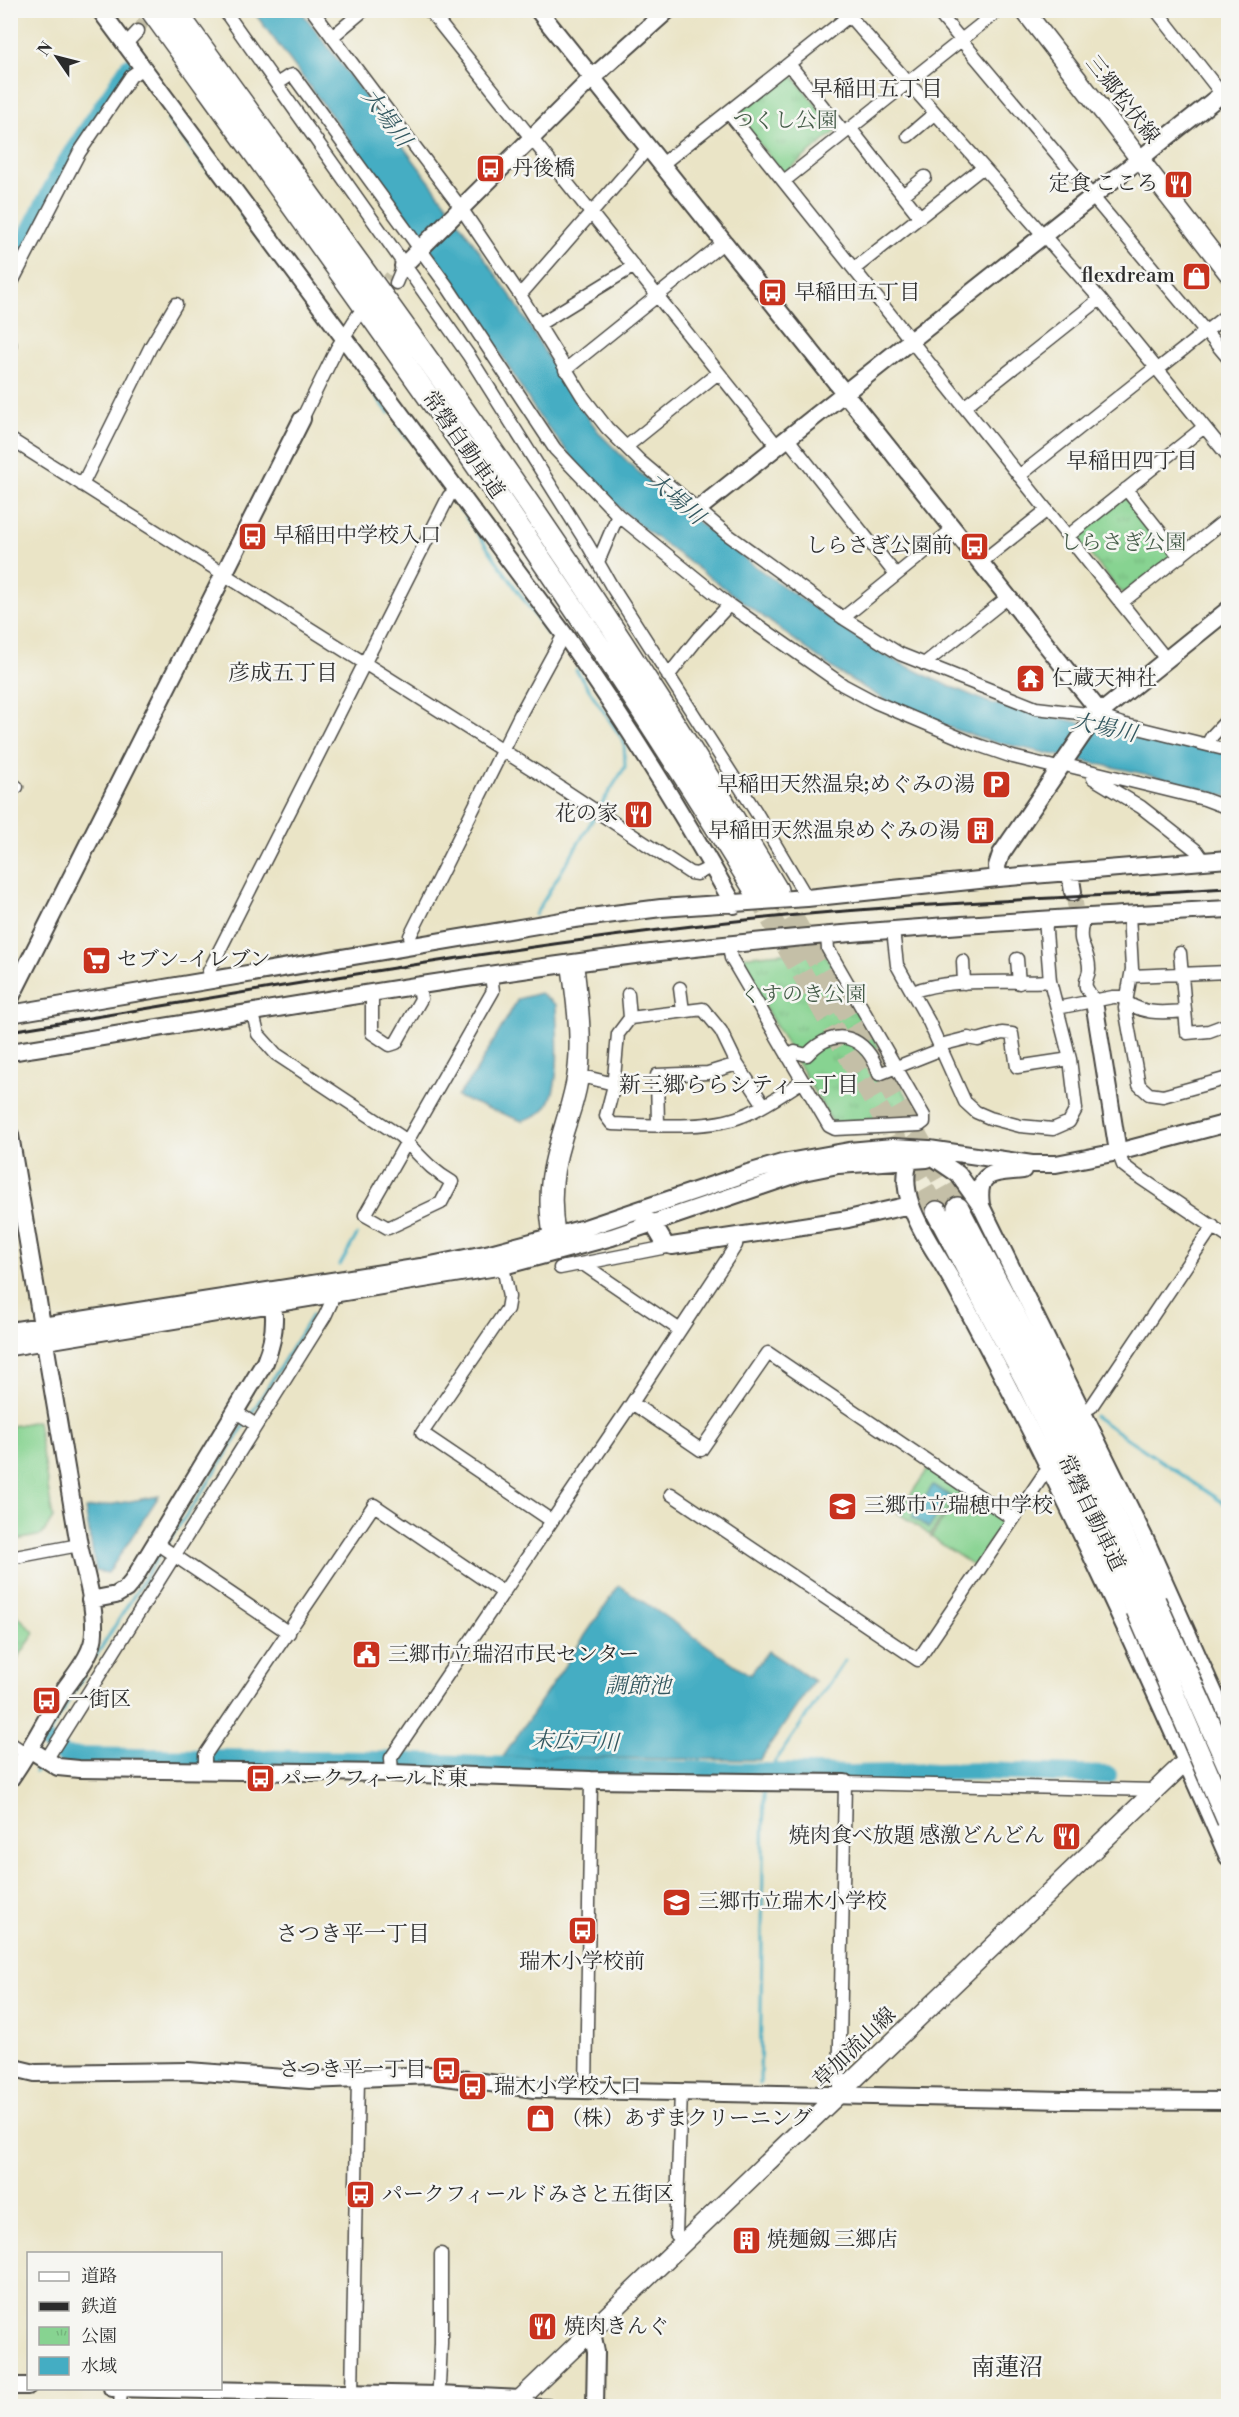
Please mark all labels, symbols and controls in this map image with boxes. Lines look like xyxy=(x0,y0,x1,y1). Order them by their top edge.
north arrow xyxy=(27,27,87,87)
text: N xyxy=(34,38,58,60)
street label: 三郷松伏線 xyxy=(1079,51,1165,149)
district label: 早稲田五丁目 xyxy=(811,76,943,103)
water label: 大場川 xyxy=(355,84,418,154)
park label: つくし公園 xyxy=(733,108,838,134)
bus stop icon: 丹後橋 xyxy=(475,153,507,185)
place label: 丹後橋 xyxy=(512,156,575,182)
restaurant icon: 定食 こころ xyxy=(1163,168,1195,200)
place label: 定食 こころ xyxy=(1049,171,1158,197)
shop icon: flexdream xyxy=(1180,260,1212,292)
place label: flexdream xyxy=(1081,263,1175,289)
bus stop icon: 早稲田五丁目 xyxy=(757,277,789,309)
place label: 早稲田五丁目 xyxy=(794,280,920,306)
street label: 常磐自動車道 xyxy=(416,386,510,504)
district label: 早稲田四丁目 xyxy=(1066,448,1198,475)
water label: 大場川 xyxy=(642,467,711,532)
bus stop icon: 早稲田中学校入口 xyxy=(236,520,268,552)
place label: 早稲田中学校入口 xyxy=(273,523,441,549)
bus stop icon: しらさぎ公園前 xyxy=(958,530,990,562)
park label: しらさぎ公園 xyxy=(1060,530,1186,556)
place label: しらさぎ公園前 xyxy=(806,533,953,559)
district label: 彦成五丁目 xyxy=(228,660,338,687)
temple icon: 仁蔵天神社 xyxy=(1015,663,1047,695)
place label: 仁蔵天神社 xyxy=(1052,666,1157,692)
water label: 大場川 xyxy=(1069,708,1141,748)
parking icon: 早稲田天然温泉;めぐみの湯 xyxy=(980,769,1012,801)
place label: 早稲田天然温泉;めぐみの湯 xyxy=(717,772,975,798)
restaurant icon: 花の家 xyxy=(623,798,655,830)
place label: 花の家 xyxy=(555,801,618,827)
building icon: 早稲田天然温泉めぐみの湯 xyxy=(965,815,997,847)
place label: 早稲田天然温泉めぐみの湯 xyxy=(708,818,960,844)
supermarket icon: セブン-イレブン xyxy=(80,944,112,976)
place label: セブン-イレブン xyxy=(117,947,271,973)
park label: くすのき公園 xyxy=(740,982,866,1008)
district label: 新三郷ららシティ一丁目 xyxy=(619,1072,859,1099)
street label: 常磐自動車道 xyxy=(1052,1451,1130,1575)
school or university icon: 三郷市立瑞穂中学校 xyxy=(827,1490,859,1522)
place label: 三郷市立瑞穂中学校 xyxy=(864,1493,1053,1519)
public building icon: 三郷市立瑞沼市民センター xyxy=(351,1639,383,1671)
place label: 三郷市立瑞沼市民センター xyxy=(388,1642,639,1668)
water label: 調節池 xyxy=(605,1673,674,1700)
bus stop icon: 一街区 xyxy=(31,1684,63,1716)
place label: 一街区 xyxy=(68,1687,131,1713)
water label: 末広戸川 xyxy=(531,1727,621,1757)
bus stop icon: パークフィールド東 xyxy=(244,1763,276,1795)
place label: パークフィールド東 xyxy=(281,1766,468,1792)
restaurant icon: 焼肉食べ放題 感激どんどん xyxy=(1050,1820,1082,1852)
place label: 焼肉食べ放題 感激どんどん xyxy=(789,1823,1045,1849)
school or university icon: 三郷市立瑞木小学校 xyxy=(661,1886,693,1918)
place label: 三郷市立瑞木小学校 xyxy=(698,1889,887,1915)
bus stop icon: 瑞木小学校前 xyxy=(566,1915,598,1947)
district label: さつき平一丁目 xyxy=(276,1921,430,1948)
place label: 瑞木小学校前 xyxy=(519,1949,645,1975)
street label: 草加流山線 xyxy=(808,2002,902,2094)
bus stop icon: さつき平一丁目 xyxy=(431,2054,463,2086)
place label: さつき平一丁目 xyxy=(279,2057,426,2083)
bus stop icon: 瑞木小学校入口 xyxy=(457,2071,489,2103)
place label: 瑞木小学校入口 xyxy=(494,2074,641,2100)
shop icon: （株）あずまクリーニング xyxy=(524,2103,556,2135)
place label: （株）あずまクリーニング xyxy=(561,2106,813,2132)
bus stop icon: パークフィールドみさと五街区 xyxy=(345,2179,377,2211)
place label: パークフィールドみさと五街区 xyxy=(382,2182,674,2208)
building icon: 焼麺劔 三郷店 xyxy=(730,2224,762,2256)
place label: 焼麺劔 三郷店 xyxy=(767,2227,897,2253)
legend xyxy=(27,2252,222,2390)
text: 道路 xyxy=(81,2265,117,2288)
text: 鉄道 xyxy=(81,2295,117,2318)
restaurant icon: 焼肉きんぐ xyxy=(527,2311,559,2343)
place label: 焼肉きんぐ xyxy=(564,2314,669,2340)
text: 公園 xyxy=(81,2325,117,2348)
district label: 南蓮沼 xyxy=(971,2353,1043,2383)
text: 水域 xyxy=(81,2355,117,2378)

